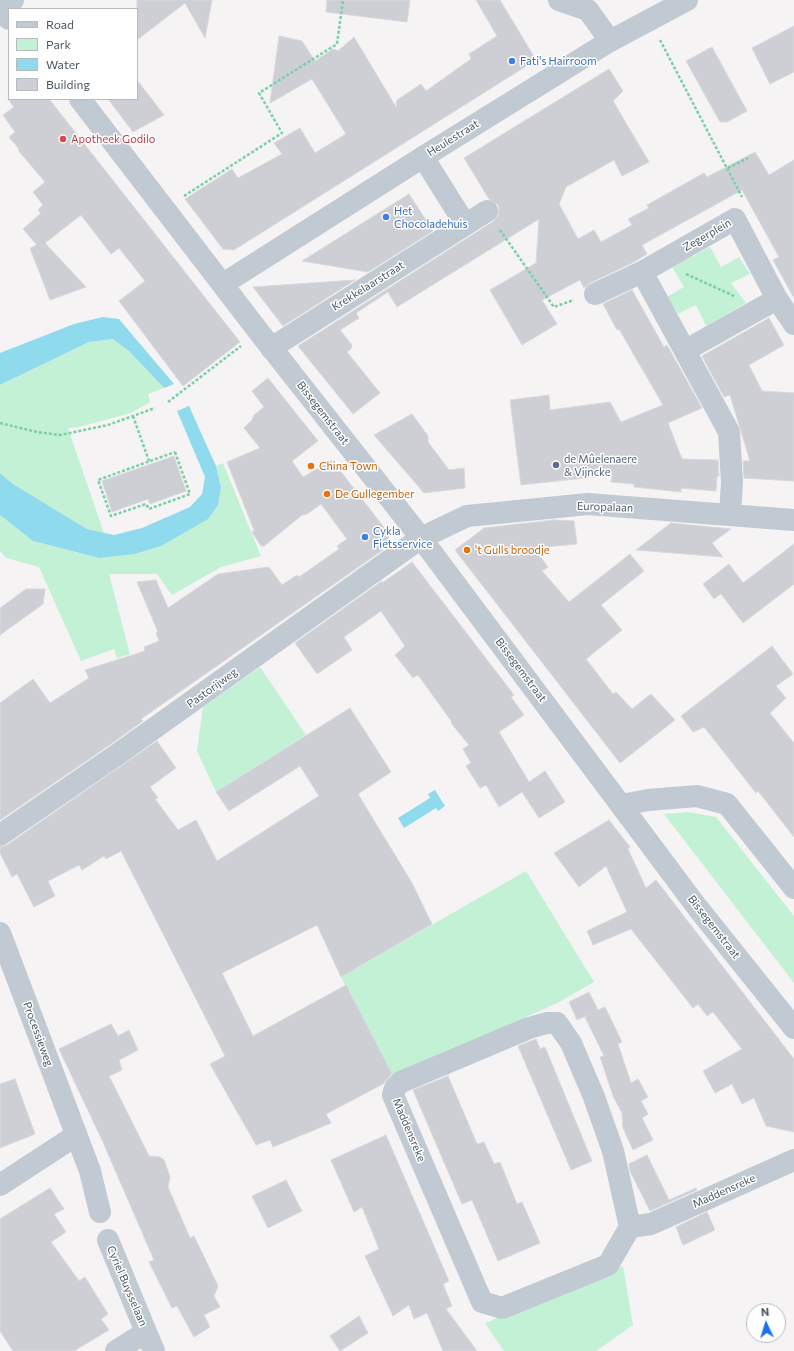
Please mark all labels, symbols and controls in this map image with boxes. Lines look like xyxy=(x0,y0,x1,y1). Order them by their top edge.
legend xyxy=(8,8,138,100)
text: Road xyxy=(46,17,74,31)
text: Park xyxy=(46,37,71,51)
place label: Fati's Hairroom xyxy=(520,54,597,68)
marker: Fati's Hairroom xyxy=(507,56,517,66)
text: Water xyxy=(46,57,80,71)
text: Building xyxy=(46,77,90,91)
street label: Heulestraat xyxy=(425,117,481,159)
place label: Apotheek Godilo xyxy=(71,132,155,146)
marker: Apotheek Godilo xyxy=(58,134,68,144)
place label: Het Chocoladehuis xyxy=(394,204,467,230)
marker: Het Chocoladehuis xyxy=(381,212,391,222)
street label: Zegerplein xyxy=(681,216,733,254)
street label: Krekkelaarstraat xyxy=(329,258,407,314)
street label: Bissegemstraat xyxy=(294,379,352,447)
place label: de Mûelenaere & Vijncke xyxy=(564,452,637,478)
place label: China Town xyxy=(319,459,378,473)
marker: de Mûelenaere & Vijncke xyxy=(551,460,561,470)
marker: China Town xyxy=(306,461,316,471)
place label: De Gullegember xyxy=(335,487,415,501)
marker: De Gullegember xyxy=(322,489,332,499)
street label: Europalaan xyxy=(577,499,633,515)
place label: Cykla Fietsservice xyxy=(373,524,432,550)
marker: Cykla Fietsservice xyxy=(360,532,370,542)
place label: 't Gulls broodje xyxy=(475,543,550,557)
marker: 't Gulls broodje xyxy=(462,545,472,555)
street label: Bissegemstraat xyxy=(493,635,549,705)
street label: Pastorijweg xyxy=(184,665,240,711)
street label: Bissegemstraat xyxy=(685,893,743,961)
street label: Processieweg xyxy=(20,1000,56,1068)
street label: Maddensreke xyxy=(390,1096,428,1164)
street label: Maddensreke xyxy=(690,1171,758,1211)
street label: Cyriel Buysselaan xyxy=(104,1244,150,1328)
north arrow xyxy=(746,1303,786,1343)
text: N xyxy=(761,1305,770,1318)

